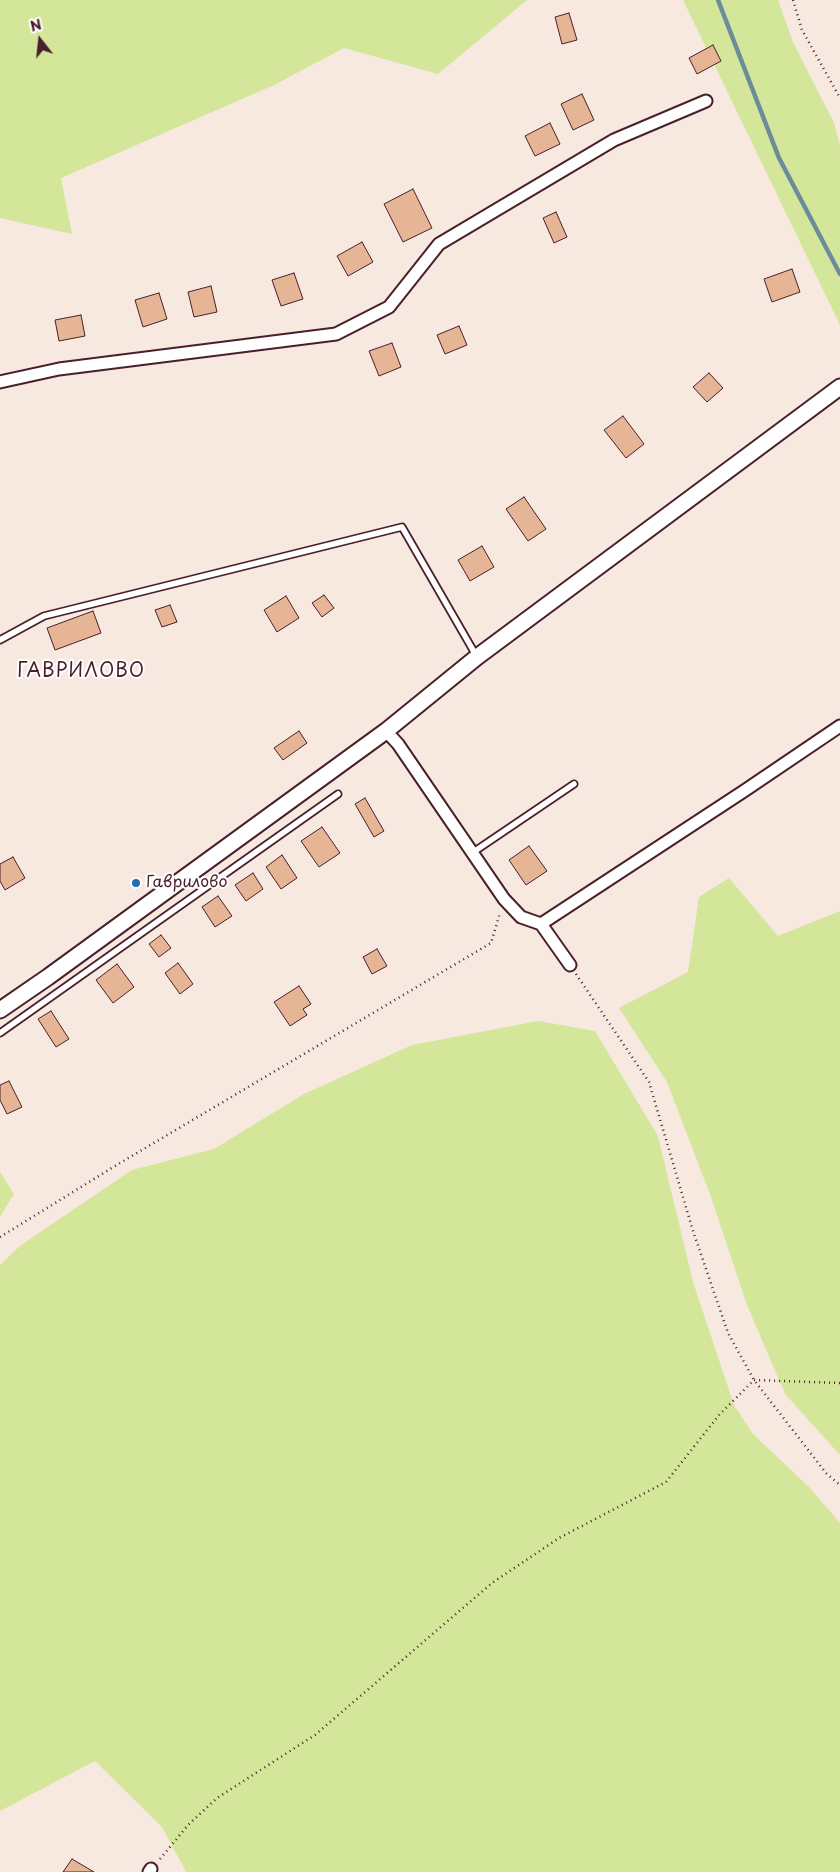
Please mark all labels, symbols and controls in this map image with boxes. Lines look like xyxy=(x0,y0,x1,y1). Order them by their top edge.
text: N xyxy=(28,13,44,37)
north arrow xyxy=(15,15,65,65)
district label: ГАВРИЛОВО xyxy=(17,661,145,683)
place label: Гаврилово xyxy=(146,873,227,893)
marker: Гаврилово xyxy=(130,877,142,889)

